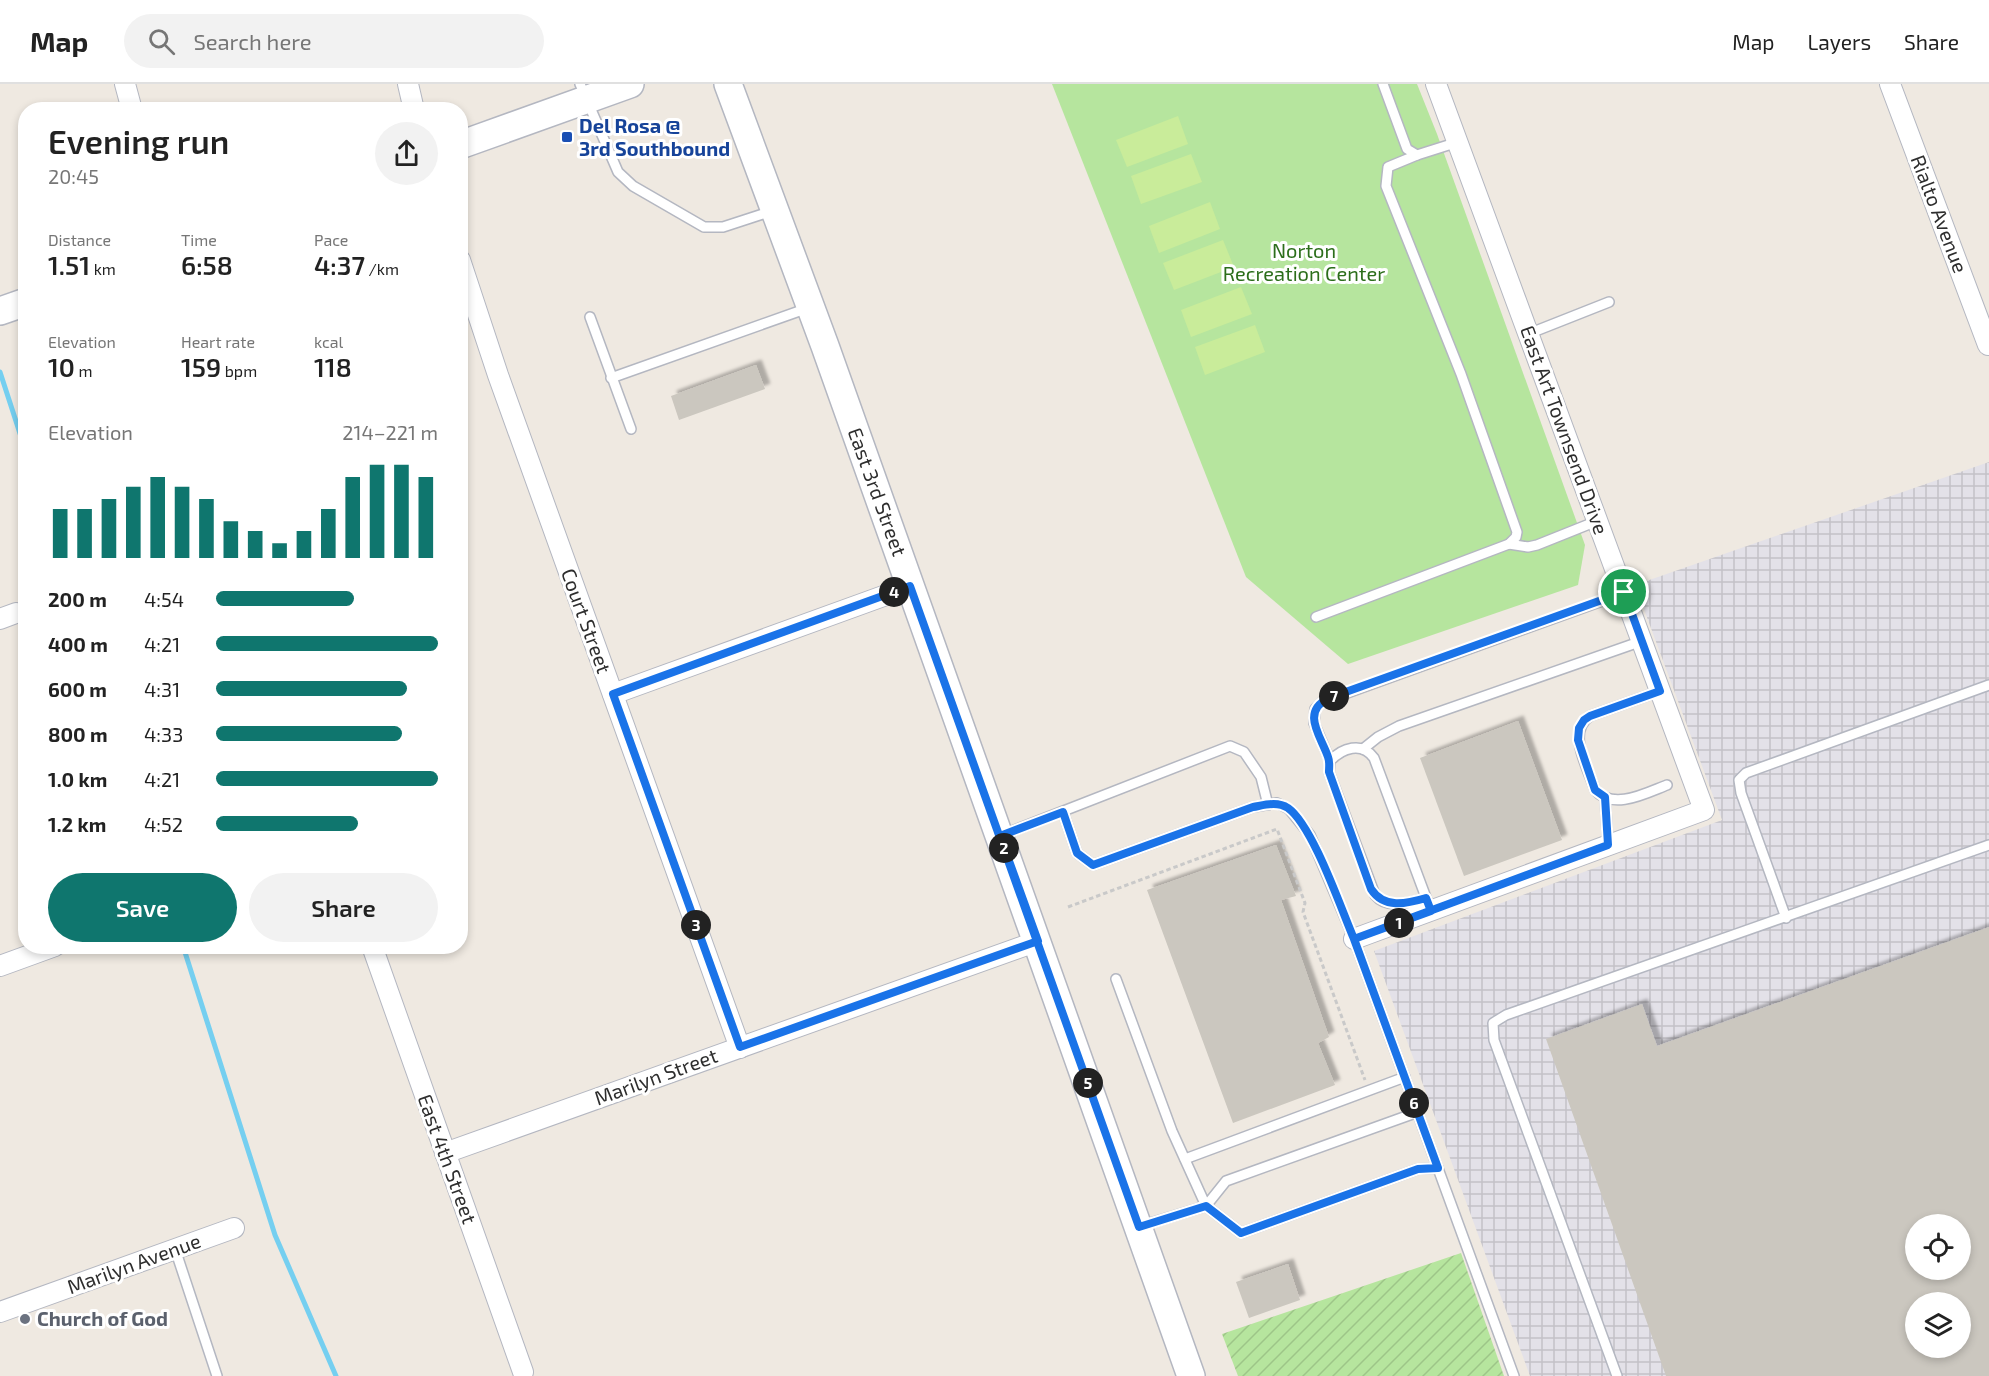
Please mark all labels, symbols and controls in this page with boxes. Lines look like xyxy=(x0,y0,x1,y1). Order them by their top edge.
search box xyxy=(124,14,544,68)
text: Map xyxy=(30,24,88,58)
icon: search xyxy=(145,25,178,58)
text: Search here xyxy=(193,28,312,54)
text: Map xyxy=(1732,29,1774,54)
text: Layers xyxy=(1807,29,1871,54)
text: Share xyxy=(1904,29,1959,54)
place label: Del Rosa @ 3rd Southbound xyxy=(579,113,730,160)
text: Evening run xyxy=(48,121,229,161)
button: share xyxy=(375,122,438,185)
marker: Del Rosa @ 3rd Southbound xyxy=(560,130,574,144)
street label: Rialto Avenue xyxy=(1906,151,1973,276)
text: 20:45 xyxy=(48,164,99,188)
text: Distance xyxy=(48,230,111,249)
text: Time xyxy=(181,230,217,249)
text: Pace xyxy=(314,230,348,249)
park label: Norton Recreation Center xyxy=(1223,238,1385,285)
text: 1.51 xyxy=(48,249,90,280)
text: 6:58 xyxy=(181,249,233,280)
text: 4:37 xyxy=(314,249,365,280)
text: km xyxy=(90,259,116,278)
text: /km xyxy=(365,259,399,278)
street label: East Art Townsend Drive xyxy=(1516,322,1614,537)
text: Elevation xyxy=(48,332,116,351)
text: Heart rate xyxy=(181,332,255,351)
text: kcal xyxy=(314,332,343,351)
text: 10 xyxy=(48,351,75,382)
text: 159 xyxy=(181,351,221,382)
text: 118 xyxy=(314,351,352,382)
text: m xyxy=(75,361,93,380)
text: bpm xyxy=(221,361,257,380)
text: Elevation xyxy=(48,420,133,444)
text: 214–221 m xyxy=(342,420,438,444)
street label: East 3rd Street xyxy=(844,424,912,559)
street label: Court Street xyxy=(557,565,617,677)
pin xyxy=(1598,566,1649,617)
icon: arrive xyxy=(1607,575,1640,608)
pin: 4 xyxy=(879,577,909,607)
text: 4 xyxy=(889,582,899,601)
text: 200 m xyxy=(48,587,107,611)
text: 4:54 xyxy=(144,587,184,611)
text: 400 m xyxy=(48,632,108,656)
text: 4:21 xyxy=(144,632,180,656)
text: 600 m xyxy=(48,677,107,701)
text: 4:31 xyxy=(144,677,180,701)
pin: 7 xyxy=(1319,681,1349,711)
text: 7 xyxy=(1330,686,1338,705)
text: 800 m xyxy=(48,722,108,746)
text: 4:33 xyxy=(144,722,183,746)
text: 1.0 km xyxy=(48,767,107,791)
text: 4:21 xyxy=(144,767,180,791)
text: 1.2 km xyxy=(48,812,106,836)
text: 4:52 xyxy=(144,812,183,836)
pin: 2 xyxy=(989,833,1019,863)
text: 2 xyxy=(999,838,1009,857)
button: Save xyxy=(48,873,237,942)
button: Share xyxy=(249,873,438,942)
pin: 1 xyxy=(1384,908,1414,938)
pin: 3 xyxy=(681,910,711,940)
text: 1 xyxy=(1396,913,1402,932)
text: 3 xyxy=(691,915,701,934)
street label: Marilyn Street xyxy=(591,1043,721,1109)
pin: 5 xyxy=(1073,1068,1103,1098)
text: 5 xyxy=(1084,1073,1092,1092)
pin: 6 xyxy=(1399,1088,1429,1118)
street label: East 4th Street xyxy=(413,1091,483,1227)
text: 6 xyxy=(1409,1093,1419,1112)
map controls xyxy=(1905,1214,1971,1358)
button: locate xyxy=(1905,1214,1971,1280)
street label: Marilyn Avenue xyxy=(64,1228,204,1298)
button: layers xyxy=(1905,1292,1971,1358)
place label: Church of God xyxy=(37,1306,168,1330)
marker: Church of God xyxy=(18,1312,32,1326)

